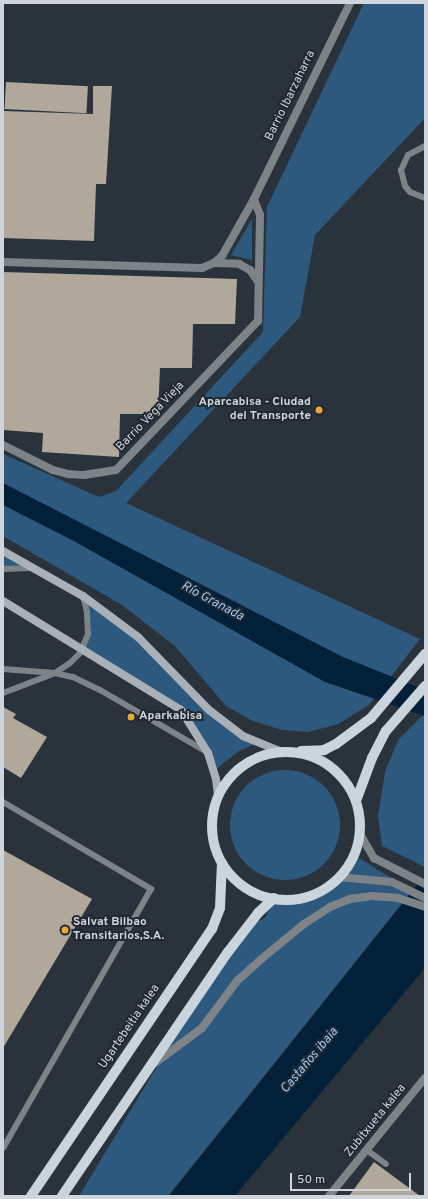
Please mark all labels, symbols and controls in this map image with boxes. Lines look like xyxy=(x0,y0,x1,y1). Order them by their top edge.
street label: Barrio Ibarzaharra xyxy=(263,49,319,143)
street label: Barrio Vega Vieja xyxy=(114,379,188,455)
place label: Aparcabisa - Ciudad del Transporte xyxy=(198,396,311,424)
marker: Aparcabisa - Ciudad del Transporte xyxy=(314,405,324,415)
water label: Río Granada xyxy=(178,579,246,625)
place label: Aparkabisa xyxy=(139,710,202,724)
marker: Aparkabisa xyxy=(126,712,136,722)
place label: Salvat Bilbao Transitarios,S.A. xyxy=(73,916,164,944)
marker: Salvat Bilbao Transitarios,S.A. xyxy=(60,925,70,935)
street label: Ugartebeitia kalea xyxy=(97,982,163,1072)
water label: Castaños ibaia xyxy=(278,1025,342,1097)
street label: Zubitxueta kalea xyxy=(342,1082,410,1160)
scale bar xyxy=(292,1165,413,1191)
text: 50 m xyxy=(297,1172,325,1188)

